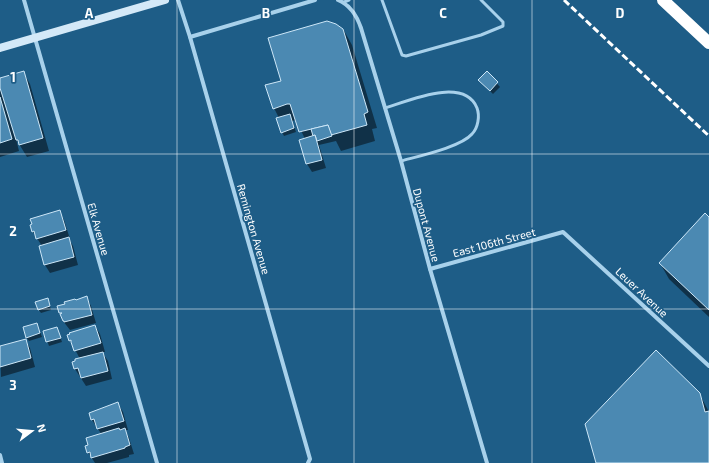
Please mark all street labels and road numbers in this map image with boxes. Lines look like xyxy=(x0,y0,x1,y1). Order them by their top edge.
street label: Remington Avenue xyxy=(235,182,273,276)
street label: Dupont Avenue xyxy=(411,187,443,263)
street label: Elk Avenue xyxy=(85,201,113,257)
street label: East 106th Street xyxy=(451,225,537,259)
street label: Leuer Avenue xyxy=(613,264,671,320)

